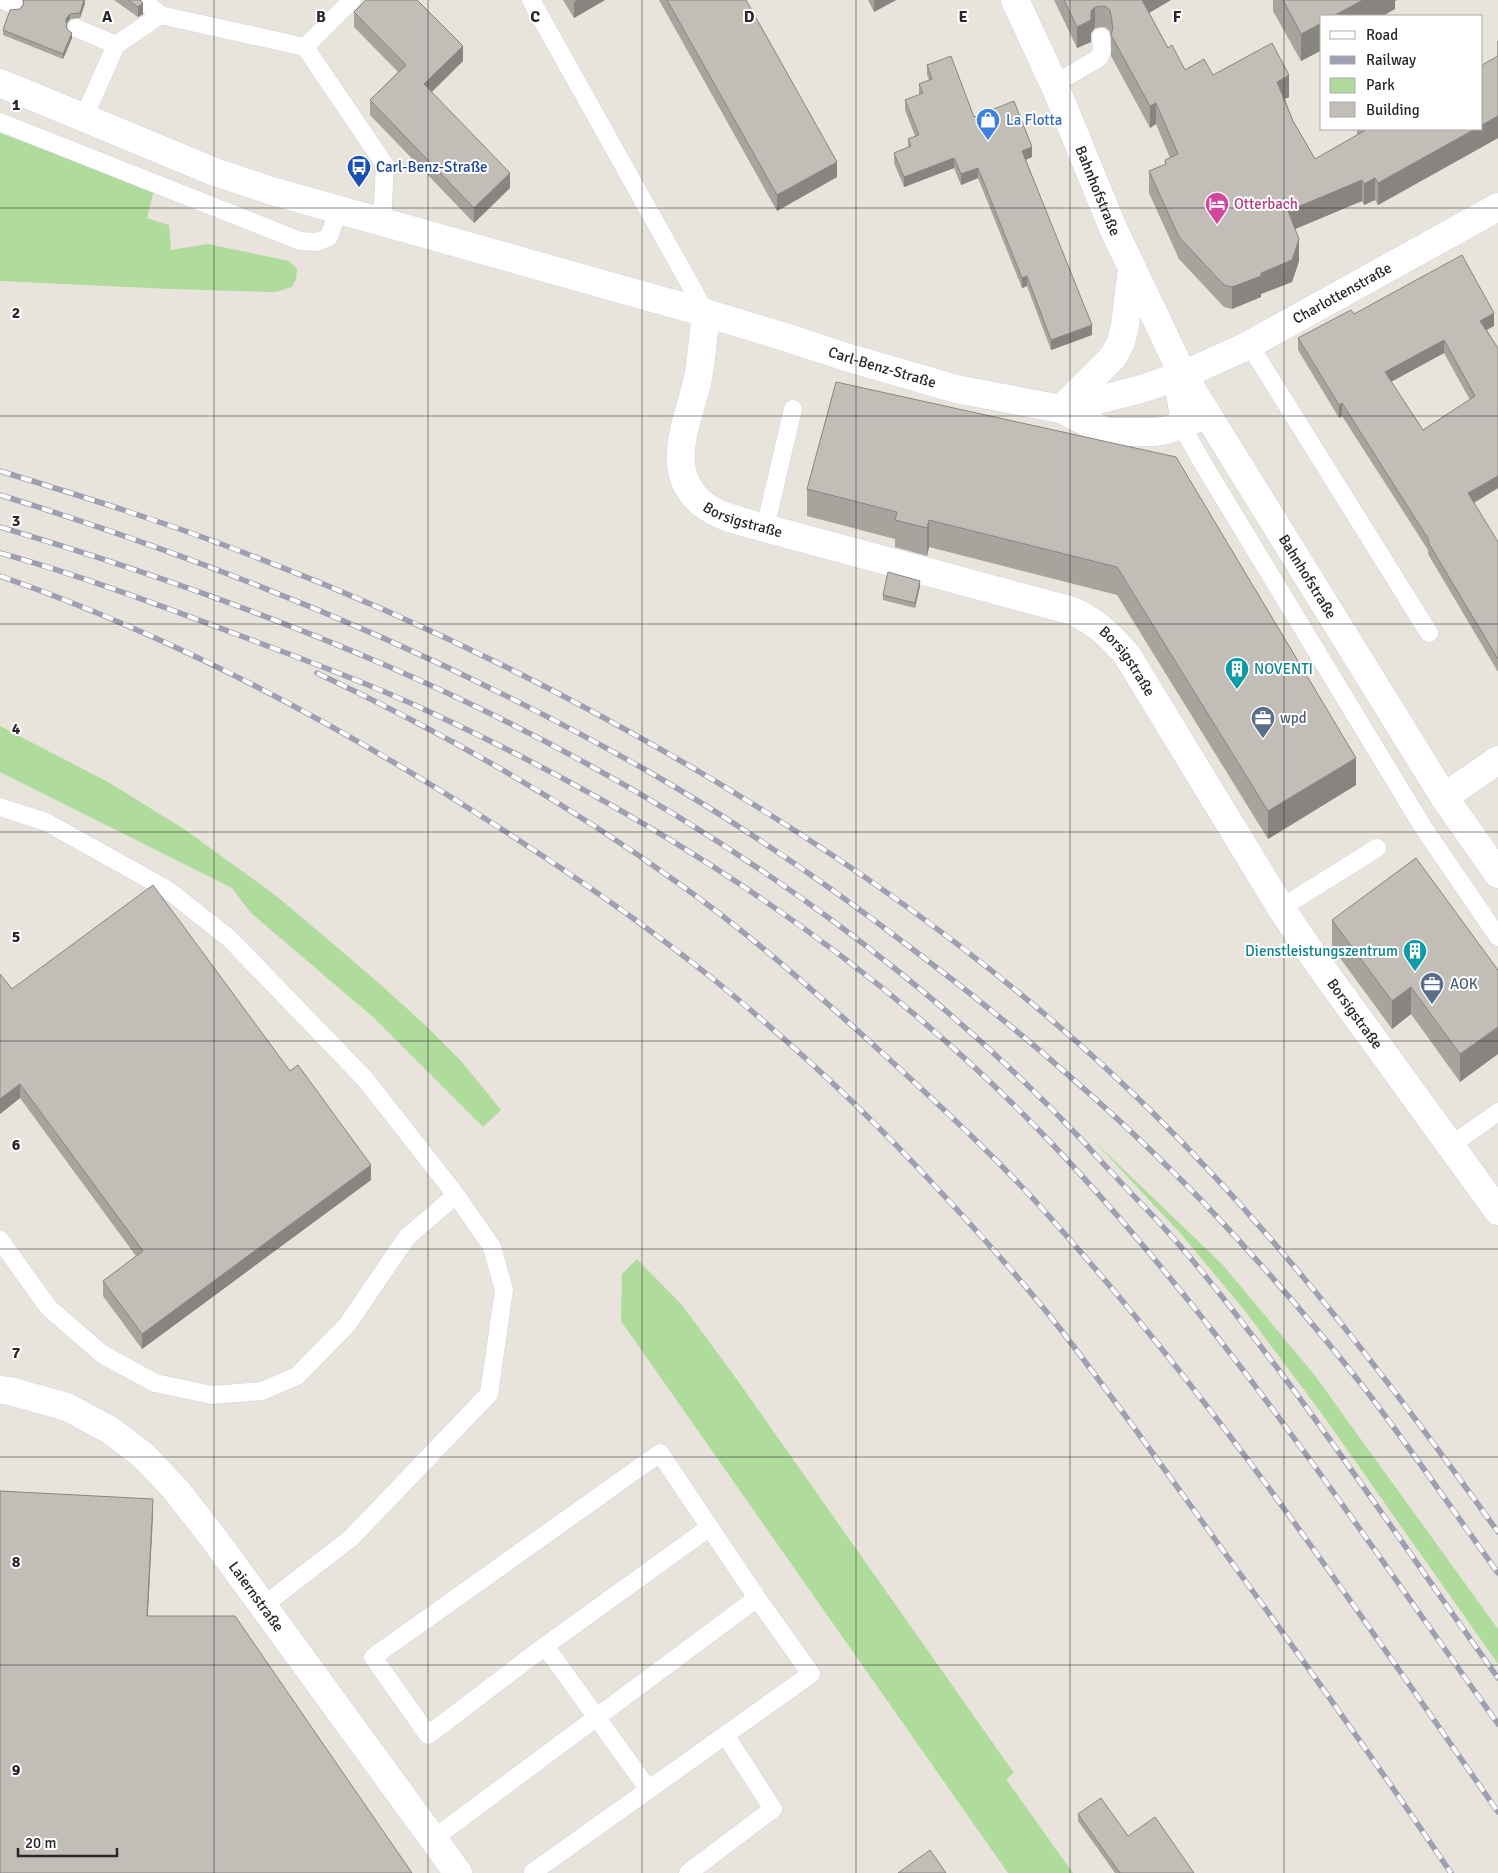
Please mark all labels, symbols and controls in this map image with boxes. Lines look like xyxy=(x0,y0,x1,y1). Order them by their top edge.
text: A xyxy=(102,7,113,27)
text: B xyxy=(316,7,326,27)
text: C xyxy=(530,7,540,27)
text: D xyxy=(744,7,755,27)
text: E xyxy=(958,7,968,27)
text: F xyxy=(1173,7,1182,27)
legend xyxy=(1320,15,1483,130)
text: Road xyxy=(1366,26,1398,44)
text: Railway xyxy=(1366,51,1416,69)
text: Park xyxy=(1366,76,1395,94)
text: 1 xyxy=(12,95,21,115)
text: Building xyxy=(1366,101,1420,119)
shop icon: La Flotta xyxy=(975,107,1001,141)
place label: La Flotta xyxy=(1006,111,1062,129)
street label: Bahnhofstraße xyxy=(1071,143,1124,239)
bus stop icon: Carl-Benz-Straße xyxy=(346,154,372,188)
place label: Carl-Benz-Straße xyxy=(376,158,488,176)
hotel icon: Otterbach xyxy=(1204,191,1230,225)
place label: Otterbach xyxy=(1234,195,1298,213)
street label: Charlottenstraße xyxy=(1290,259,1395,328)
text: 2 xyxy=(12,303,20,323)
street label: Carl-Benz-Straße xyxy=(826,343,938,392)
street label: Borsigstraße xyxy=(699,498,785,541)
text: 3 xyxy=(12,511,20,531)
street label: Bahnhofstraße xyxy=(1275,531,1340,622)
street label: Borsigstraße xyxy=(1096,622,1159,699)
building icon: NOVENTI xyxy=(1224,656,1250,690)
place label: NOVENTI xyxy=(1254,660,1313,678)
office icon: wpd xyxy=(1250,705,1276,739)
place label: wpd xyxy=(1280,709,1307,727)
text: 4 xyxy=(12,719,21,739)
text: 5 xyxy=(12,927,20,947)
building icon: Dienstleistungszentrum xyxy=(1402,938,1428,972)
place label: Dienstleistungszentrum xyxy=(1245,942,1398,960)
office icon: AOK xyxy=(1419,971,1445,1005)
street label: Borsigstraße xyxy=(1323,975,1386,1053)
place label: AOK xyxy=(1450,975,1478,993)
text: 6 xyxy=(12,1135,21,1155)
text: 7 xyxy=(12,1343,21,1363)
text: 8 xyxy=(12,1552,21,1572)
street label: Laiernstraße xyxy=(225,1558,288,1635)
text: 9 xyxy=(12,1760,21,1780)
scale bar xyxy=(18,1826,116,1858)
text: 20 m xyxy=(25,1834,56,1852)

